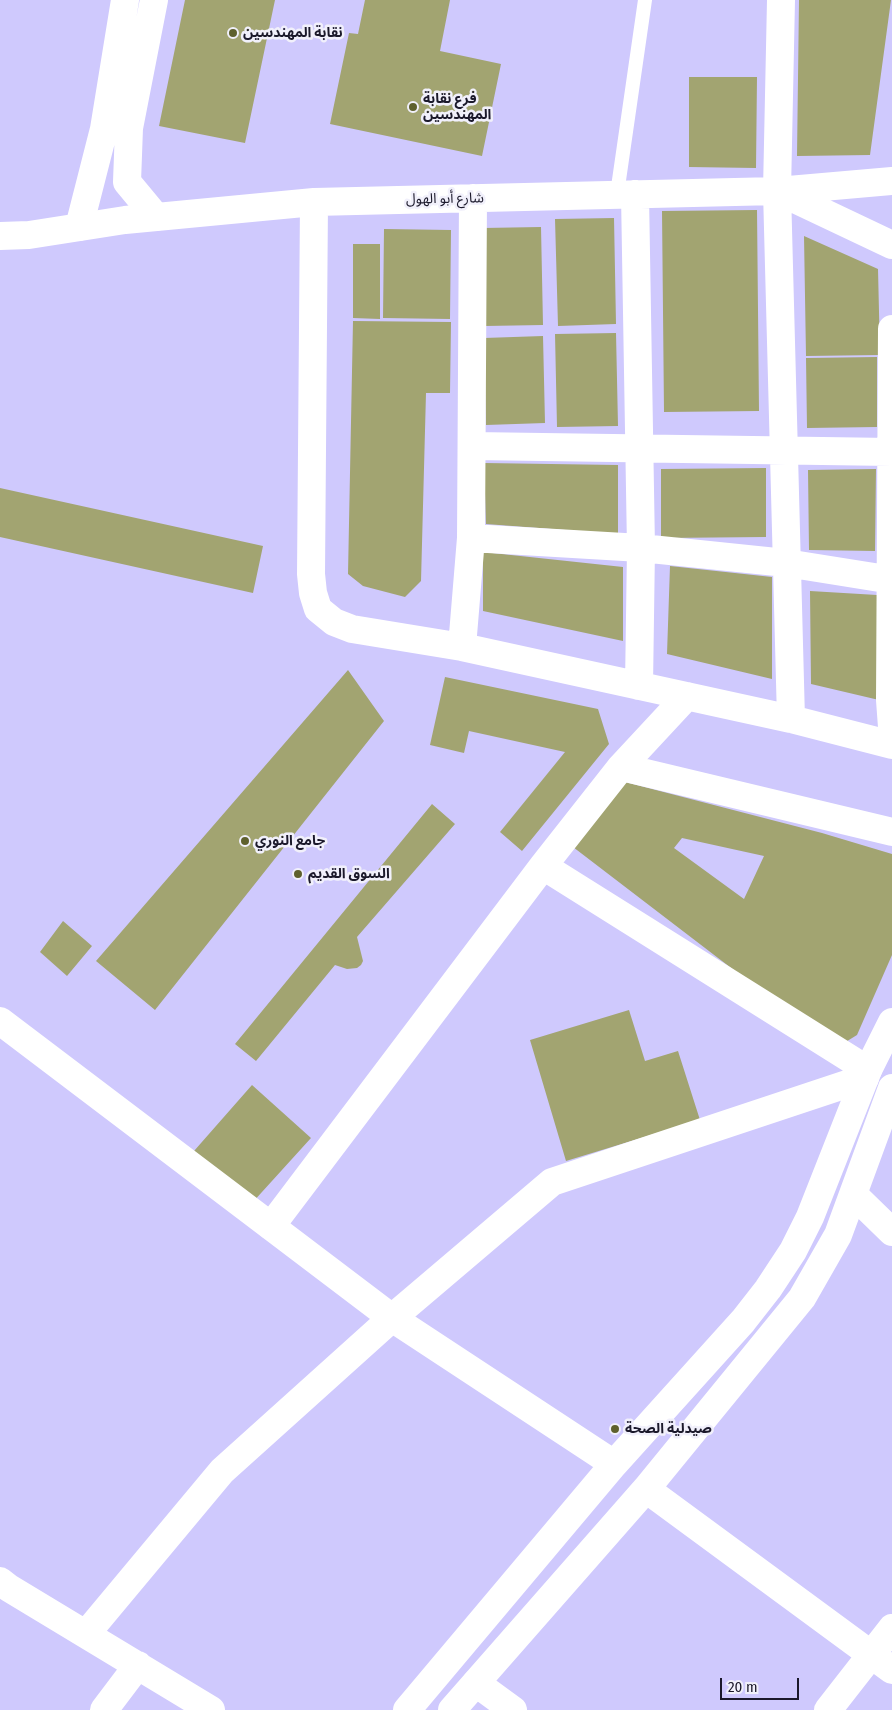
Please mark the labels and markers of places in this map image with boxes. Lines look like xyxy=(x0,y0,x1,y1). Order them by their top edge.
place label: نقابة المهندسين xyxy=(243,25,343,41)
marker: نقابة المهندسين xyxy=(227,27,239,39)
place label: فرع نقابة المهندسين xyxy=(423,91,491,124)
marker: فرع نقابة المهندسين xyxy=(407,101,419,113)
place label: جامع النوري xyxy=(255,833,325,849)
marker: جامع النوري xyxy=(239,835,251,847)
place label: السوق القديم xyxy=(308,866,390,882)
marker: السوق القديم xyxy=(292,868,304,880)
place label: صيدلية الصحة xyxy=(625,1421,712,1437)
marker: صيدلية الصحة xyxy=(609,1423,621,1435)

